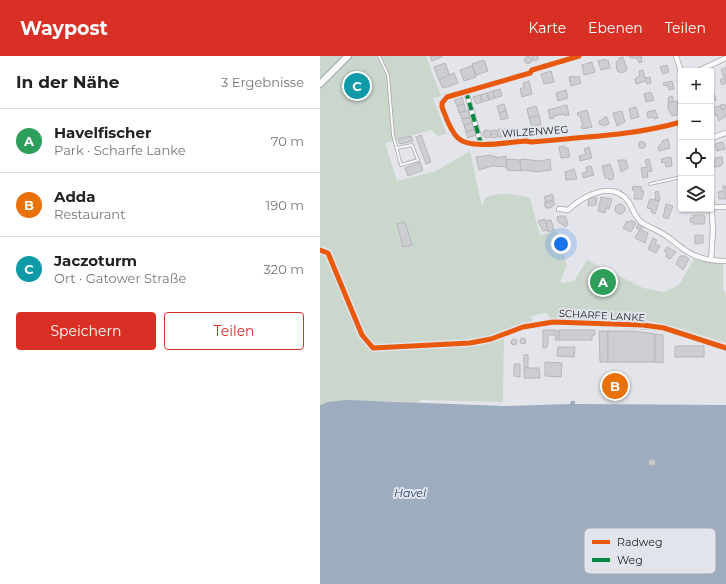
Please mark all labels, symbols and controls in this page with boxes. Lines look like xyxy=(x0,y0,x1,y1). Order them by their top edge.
text: Waypost xyxy=(20,17,108,40)
text: Karte xyxy=(528,19,566,37)
text: Ebenen xyxy=(588,19,643,37)
text: Teilen xyxy=(665,19,706,37)
map controls xyxy=(678,68,714,212)
button: + xyxy=(678,68,714,104)
pin: C xyxy=(344,71,370,101)
text: In der Nähe xyxy=(16,72,120,92)
text: 3 Ergebnisse xyxy=(221,74,304,90)
button: − xyxy=(678,104,714,140)
text: Havelfischer xyxy=(54,123,151,142)
street label: WILZENWEG xyxy=(501,123,569,140)
text: A xyxy=(24,133,34,149)
text: 70 m xyxy=(271,133,304,149)
button: locate xyxy=(678,140,714,176)
text: Park · Scharfe Lanke xyxy=(54,142,186,158)
button: layers xyxy=(678,176,714,212)
text: Adda xyxy=(54,187,95,206)
text: B xyxy=(24,197,34,213)
text: 190 m xyxy=(266,197,304,213)
text: Restaurant xyxy=(54,206,125,222)
your location xyxy=(551,234,571,254)
text: Jaczoturm xyxy=(54,251,137,270)
text: C xyxy=(24,261,34,277)
text: 320 m xyxy=(264,261,304,277)
pin: A xyxy=(590,267,616,297)
text: Ort · Gatower Straße xyxy=(54,270,186,286)
street label: SCHARFE LANKE xyxy=(558,307,646,324)
button: Speichern xyxy=(16,312,156,350)
button: Teilen xyxy=(164,312,304,350)
pin: B xyxy=(602,371,628,401)
water label: Havel xyxy=(394,486,426,500)
legend xyxy=(584,528,716,574)
text: Radweg xyxy=(617,535,663,549)
text: Weg xyxy=(617,553,643,567)

